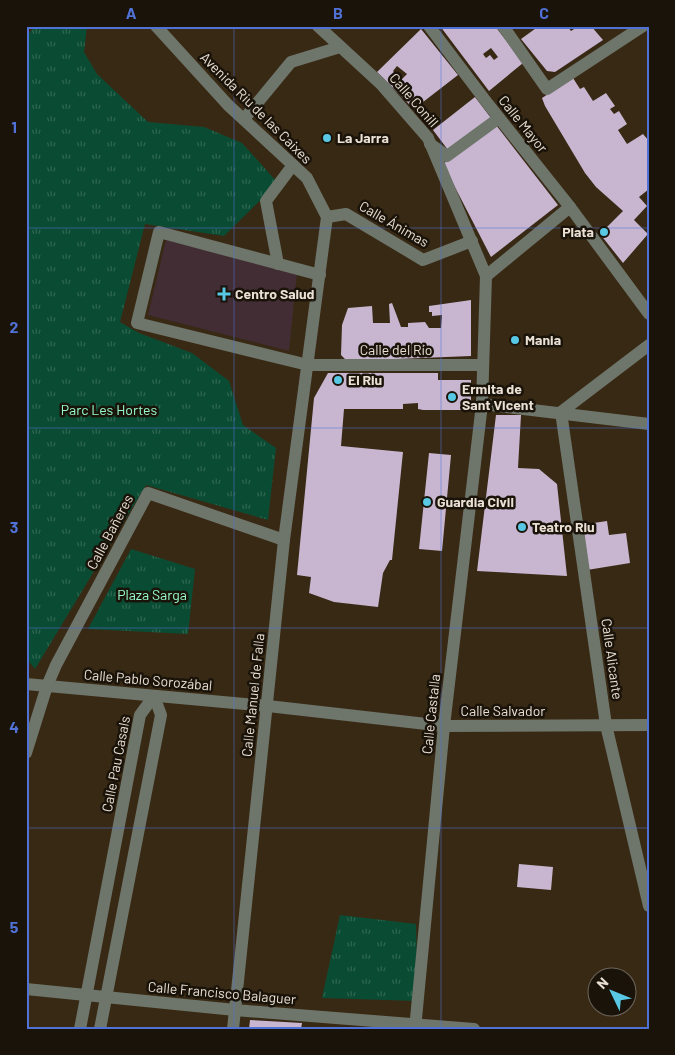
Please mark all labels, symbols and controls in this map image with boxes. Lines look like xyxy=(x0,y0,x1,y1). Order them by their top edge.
text: A xyxy=(126,3,137,22)
text: B xyxy=(333,3,343,22)
text: C xyxy=(539,3,549,22)
street label: Avenida Riu de las Caixes xyxy=(197,48,316,167)
street label: Calle Conill xyxy=(386,69,442,130)
street label: Calle Mayor xyxy=(495,92,551,156)
text: 1 xyxy=(11,117,17,136)
place label: La Jarra xyxy=(337,129,389,146)
marker: La Jarra xyxy=(321,132,333,144)
street label: Calle Ánimas xyxy=(357,197,432,250)
place label: Plata xyxy=(562,223,594,240)
marker: Plata xyxy=(598,226,610,238)
place label: Centro Salud xyxy=(235,285,315,302)
marker: Centro Salud xyxy=(217,287,231,301)
text: 2 xyxy=(10,317,19,336)
place label: Mania xyxy=(525,331,561,348)
marker: Mania xyxy=(509,334,521,346)
street label: Calle del Río xyxy=(360,341,432,358)
place label: El Riu xyxy=(348,371,382,388)
marker: El Riu xyxy=(332,374,344,386)
place label: Ermita de Sant Vicent xyxy=(462,380,534,413)
marker: Ermita de Sant Vicent xyxy=(446,391,458,403)
park label: Parc Les Hortes xyxy=(61,401,157,418)
street label: Calle Bañeres xyxy=(83,491,136,572)
place label: Guardia Civil xyxy=(437,493,514,510)
marker: Guardia Civil xyxy=(421,496,433,508)
text: 3 xyxy=(10,517,18,536)
place label: Teatro Riu xyxy=(532,518,595,535)
marker: Teatro Riu xyxy=(516,521,528,533)
park label: Plaza Sarga xyxy=(117,586,187,603)
street label: Calle Alicante xyxy=(598,617,627,701)
street label: Calle Manuel de Falla xyxy=(238,632,267,758)
street label: Calle Pablo Sorozábal xyxy=(83,665,213,694)
street label: Calle Castalla xyxy=(418,673,443,755)
street label: Calle Salvador xyxy=(461,702,545,719)
street label: Calle Pau Casals xyxy=(98,714,133,813)
text: 4 xyxy=(9,717,19,736)
text: 5 xyxy=(10,917,19,936)
north arrow xyxy=(588,968,638,1018)
text: N xyxy=(593,974,612,992)
street label: Calle Francisco Balaguer xyxy=(147,978,297,1007)

